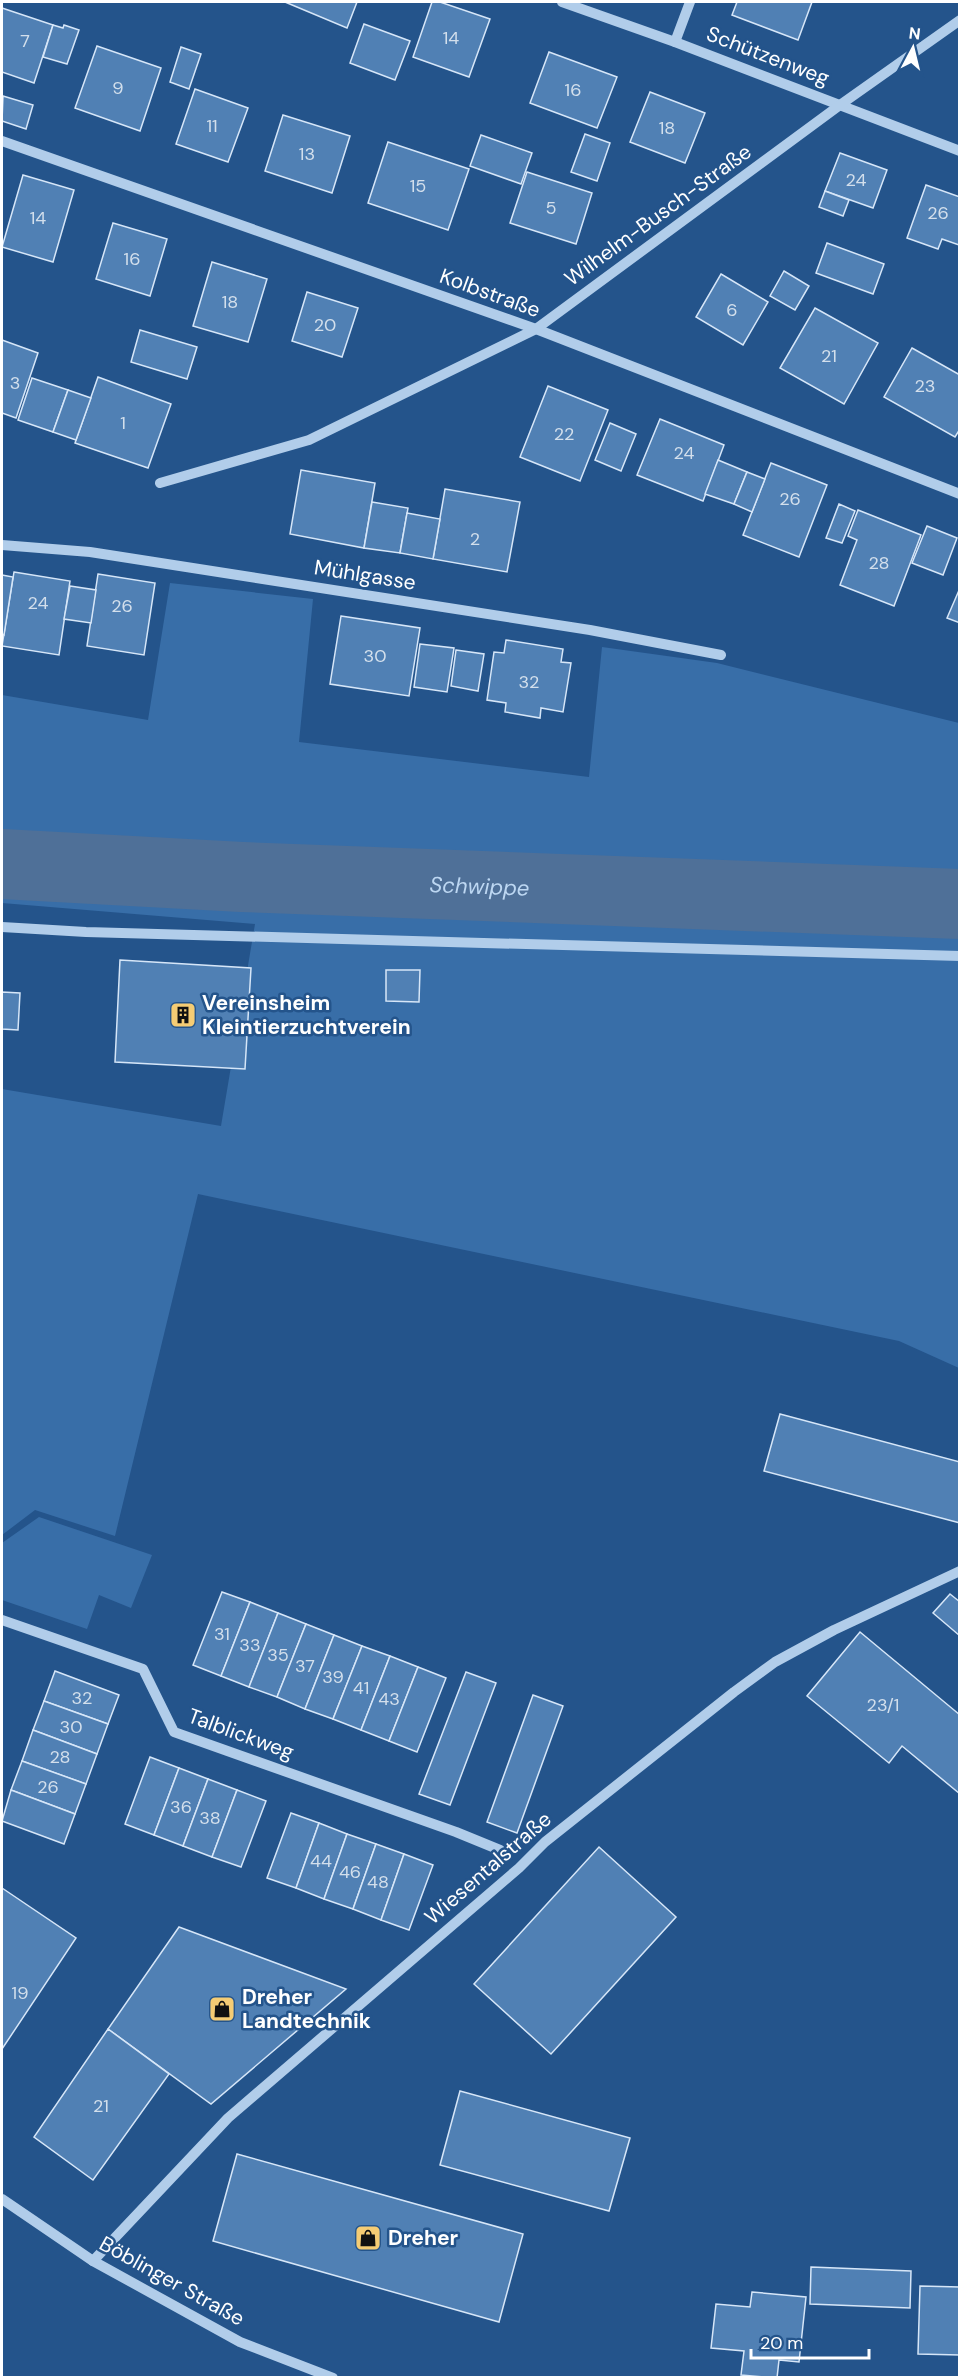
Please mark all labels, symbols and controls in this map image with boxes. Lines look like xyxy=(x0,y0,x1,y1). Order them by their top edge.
north arrow xyxy=(883,18,943,78)
street label: Schützenweg xyxy=(703,20,834,92)
text: N xyxy=(908,22,922,45)
house number: 14 xyxy=(443,26,459,50)
house number: 7 xyxy=(20,29,30,53)
house number: 9 xyxy=(112,76,124,100)
house number: 16 xyxy=(565,78,581,102)
house number: 11 xyxy=(206,114,218,138)
house number: 18 xyxy=(659,116,675,140)
street label: Wilhelm-Busch-Straße xyxy=(559,138,757,292)
house number: 13 xyxy=(299,142,315,166)
house number: 24 xyxy=(846,168,867,192)
house number: 15 xyxy=(410,174,426,198)
house number: 5 xyxy=(546,196,556,220)
house number: 26 xyxy=(927,201,949,225)
house number: 14 xyxy=(30,206,46,230)
house number: 16 xyxy=(124,247,140,271)
street label: Kolbstraße xyxy=(436,262,544,324)
house number: 18 xyxy=(222,290,238,314)
house number: 6 xyxy=(726,298,738,322)
house number: 20 xyxy=(314,313,336,337)
house number: 21 xyxy=(821,344,837,368)
house number: 3 xyxy=(10,371,20,395)
house number: 23 xyxy=(914,374,936,398)
house number: 1 xyxy=(120,411,126,435)
house number: 22 xyxy=(554,422,574,446)
house number: 24 xyxy=(674,441,695,465)
house number: 26 xyxy=(779,487,801,511)
house number: 2 xyxy=(470,527,480,551)
house number: 28 xyxy=(868,551,890,575)
street label: Mühlgasse xyxy=(312,553,418,597)
house number: 24 xyxy=(28,591,49,615)
house number: 26 xyxy=(111,594,133,618)
house number: 30 xyxy=(364,644,386,668)
house number: 32 xyxy=(518,670,540,694)
water label: Schwippe xyxy=(429,870,530,902)
place label: Vereinsheim Kleintierzuchtverein xyxy=(202,989,411,1041)
building icon: Vereinsheim Kleintierzuchtverein xyxy=(168,1000,198,1030)
house number: 31 xyxy=(214,1622,230,1646)
house number: 33 xyxy=(239,1633,261,1657)
house number: 35 xyxy=(267,1643,289,1667)
house number: 37 xyxy=(295,1654,315,1678)
house number: 39 xyxy=(322,1665,344,1689)
house number: 41 xyxy=(353,1676,369,1700)
house number: 32 xyxy=(71,1686,93,1710)
house number: 43 xyxy=(378,1687,400,1711)
house number: 23/1 xyxy=(867,1693,899,1717)
street label: Talblickweg xyxy=(184,1702,298,1766)
house number: 30 xyxy=(60,1715,82,1739)
house number: 28 xyxy=(49,1745,71,1769)
house number: 26 xyxy=(37,1775,59,1799)
house number: 36 xyxy=(170,1795,192,1819)
street label: Wiesentalstraße xyxy=(419,1805,557,1931)
house number: 38 xyxy=(199,1806,221,1830)
house number: 44 xyxy=(310,1849,332,1873)
house number: 46 xyxy=(339,1860,361,1884)
house number: 48 xyxy=(367,1870,389,1894)
house number: 19 xyxy=(12,1981,28,2005)
place label: Dreher Landtechnik xyxy=(242,1983,371,2035)
shop icon: Dreher Landtechnik xyxy=(207,1994,237,2024)
house number: 21 xyxy=(93,2094,109,2118)
shop icon: Dreher xyxy=(353,2223,383,2253)
place label: Dreher xyxy=(388,2224,459,2252)
street label: Böblinger Straße xyxy=(94,2230,250,2332)
scale bar xyxy=(751,2322,870,2360)
text: 20 m xyxy=(760,2331,803,2355)

